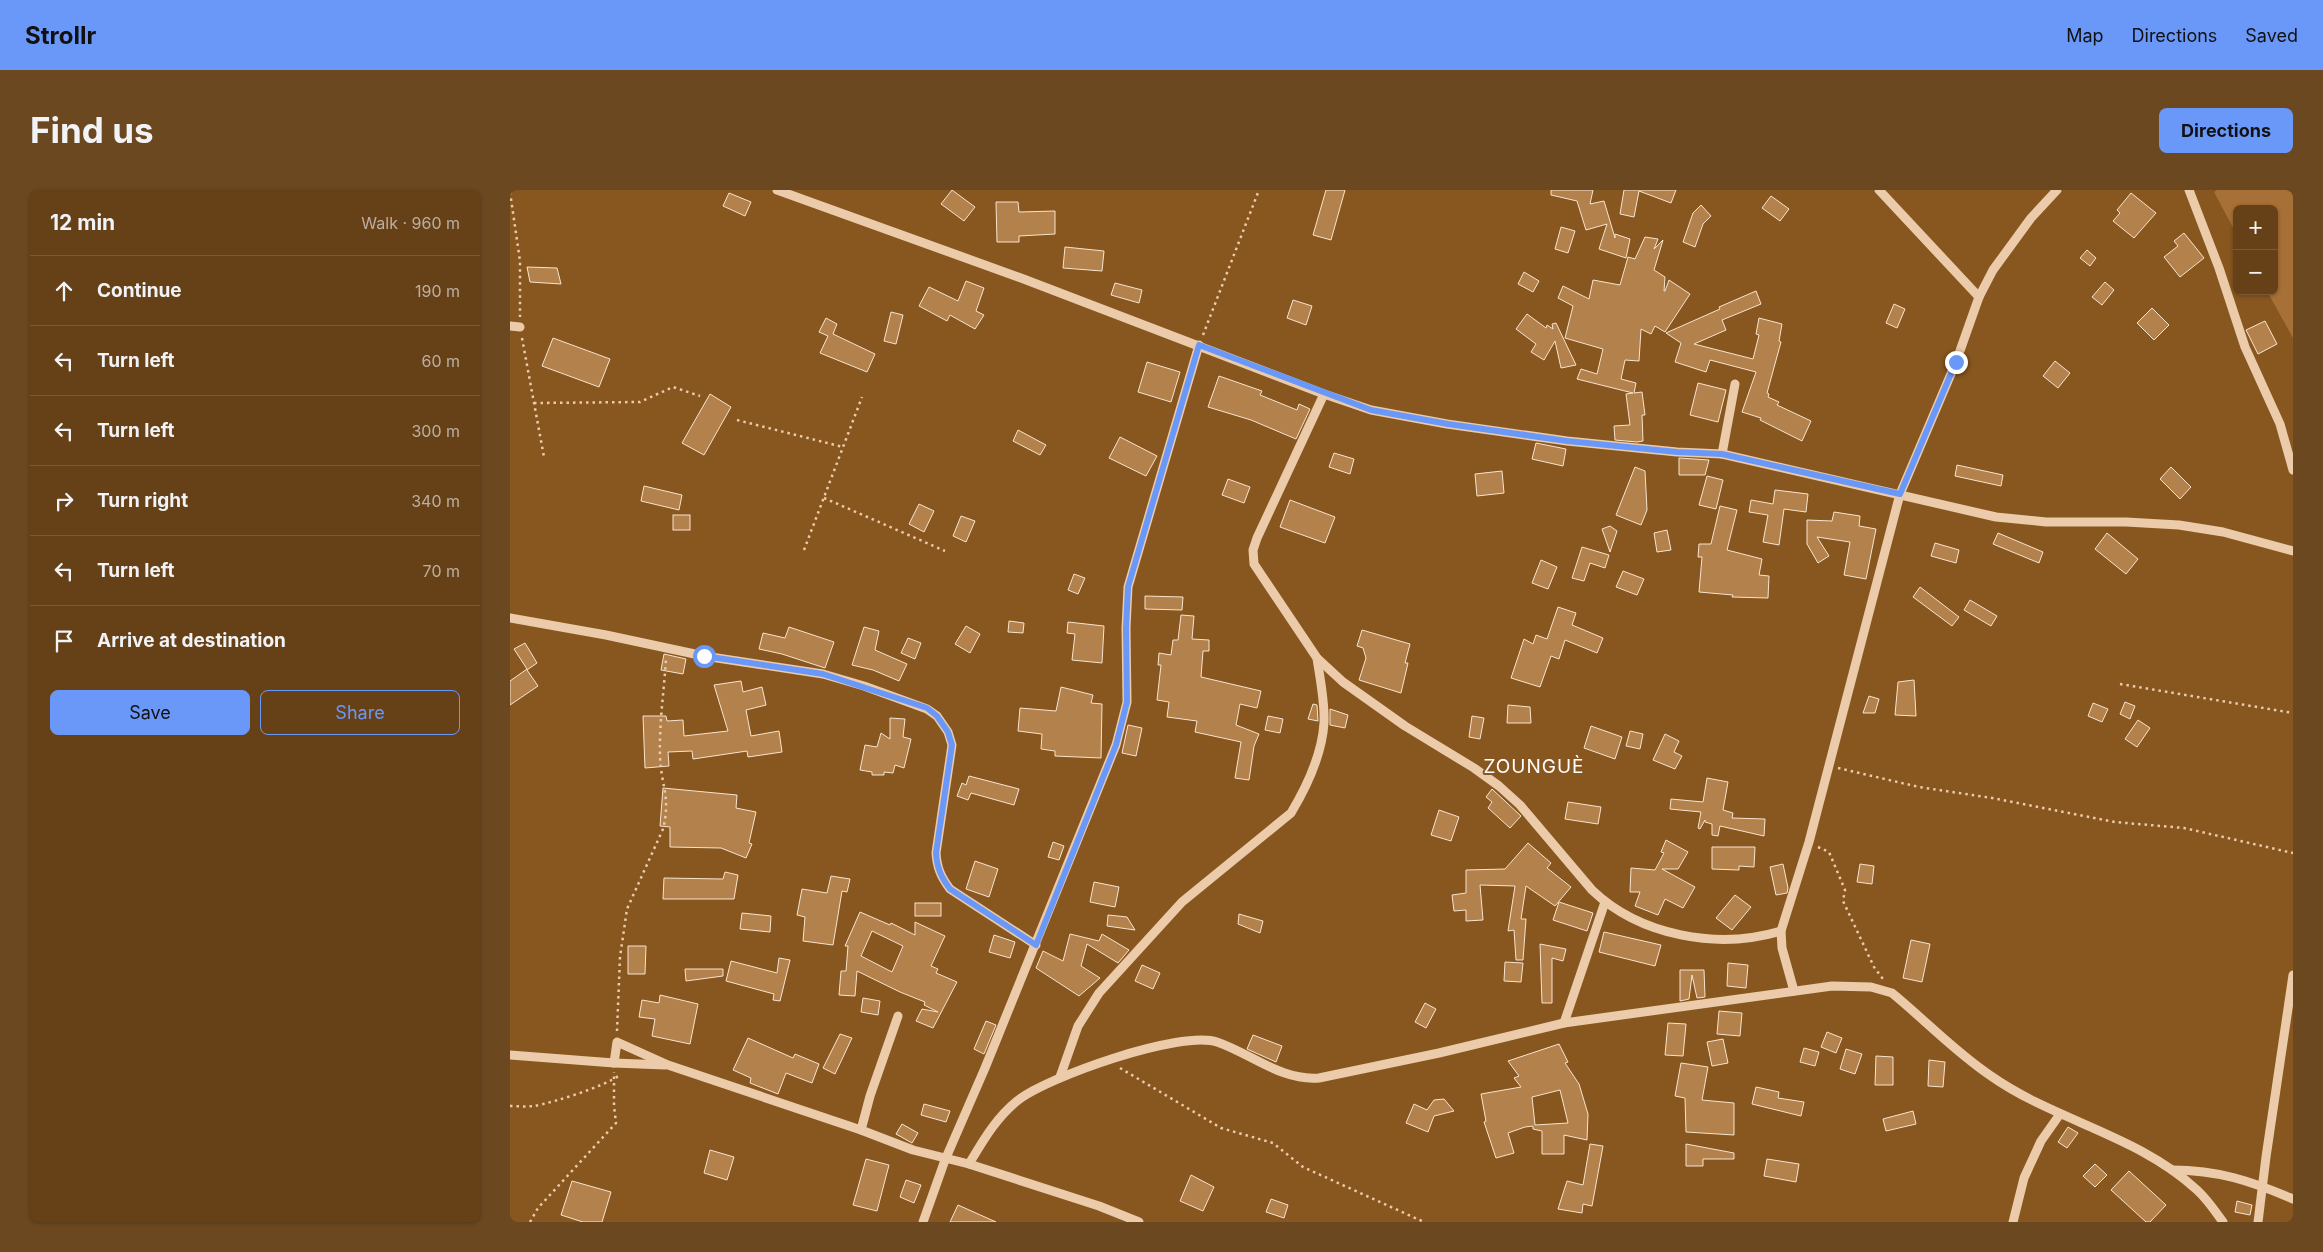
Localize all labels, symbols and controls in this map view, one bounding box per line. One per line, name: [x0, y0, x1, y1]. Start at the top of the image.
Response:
text: Strollr: [25, 21, 96, 50]
text: Map: [2066, 25, 2104, 46]
text: Directions: [2132, 25, 2217, 46]
text: Saved: [2245, 25, 2298, 46]
button: Directions: [2159, 108, 2293, 153]
text: Find us: [30, 109, 154, 151]
map controls: [2233, 205, 2278, 295]
button: +: [2233, 205, 2278, 250]
text: 12 min: [50, 210, 115, 235]
text: Walk · 960 m: [361, 213, 460, 233]
button: −: [2233, 250, 2278, 295]
icon: ahead: [50, 277, 78, 305]
text: Continue: [97, 279, 182, 302]
text: 190 m: [415, 281, 460, 301]
icon: left: [50, 347, 78, 375]
text: Turn left: [97, 349, 175, 372]
text: 60 m: [421, 351, 460, 371]
route end: [1945, 351, 1968, 374]
icon: left: [50, 417, 78, 445]
text: Turn left: [97, 419, 175, 442]
text: 300 m: [411, 421, 460, 441]
icon: right: [50, 487, 78, 515]
text: Turn right: [97, 489, 188, 512]
text: 340 m: [411, 491, 460, 511]
icon: left: [50, 557, 78, 585]
text: Turn left: [97, 559, 175, 582]
text: 70 m: [423, 561, 460, 581]
icon: arrive: [50, 627, 78, 655]
text: Arrive at destination: [97, 629, 286, 652]
route start: [693, 645, 716, 668]
button: Save: [50, 690, 250, 735]
button: Share: [260, 690, 460, 735]
district label: ZOUNGUÈ: [1483, 754, 1585, 778]

